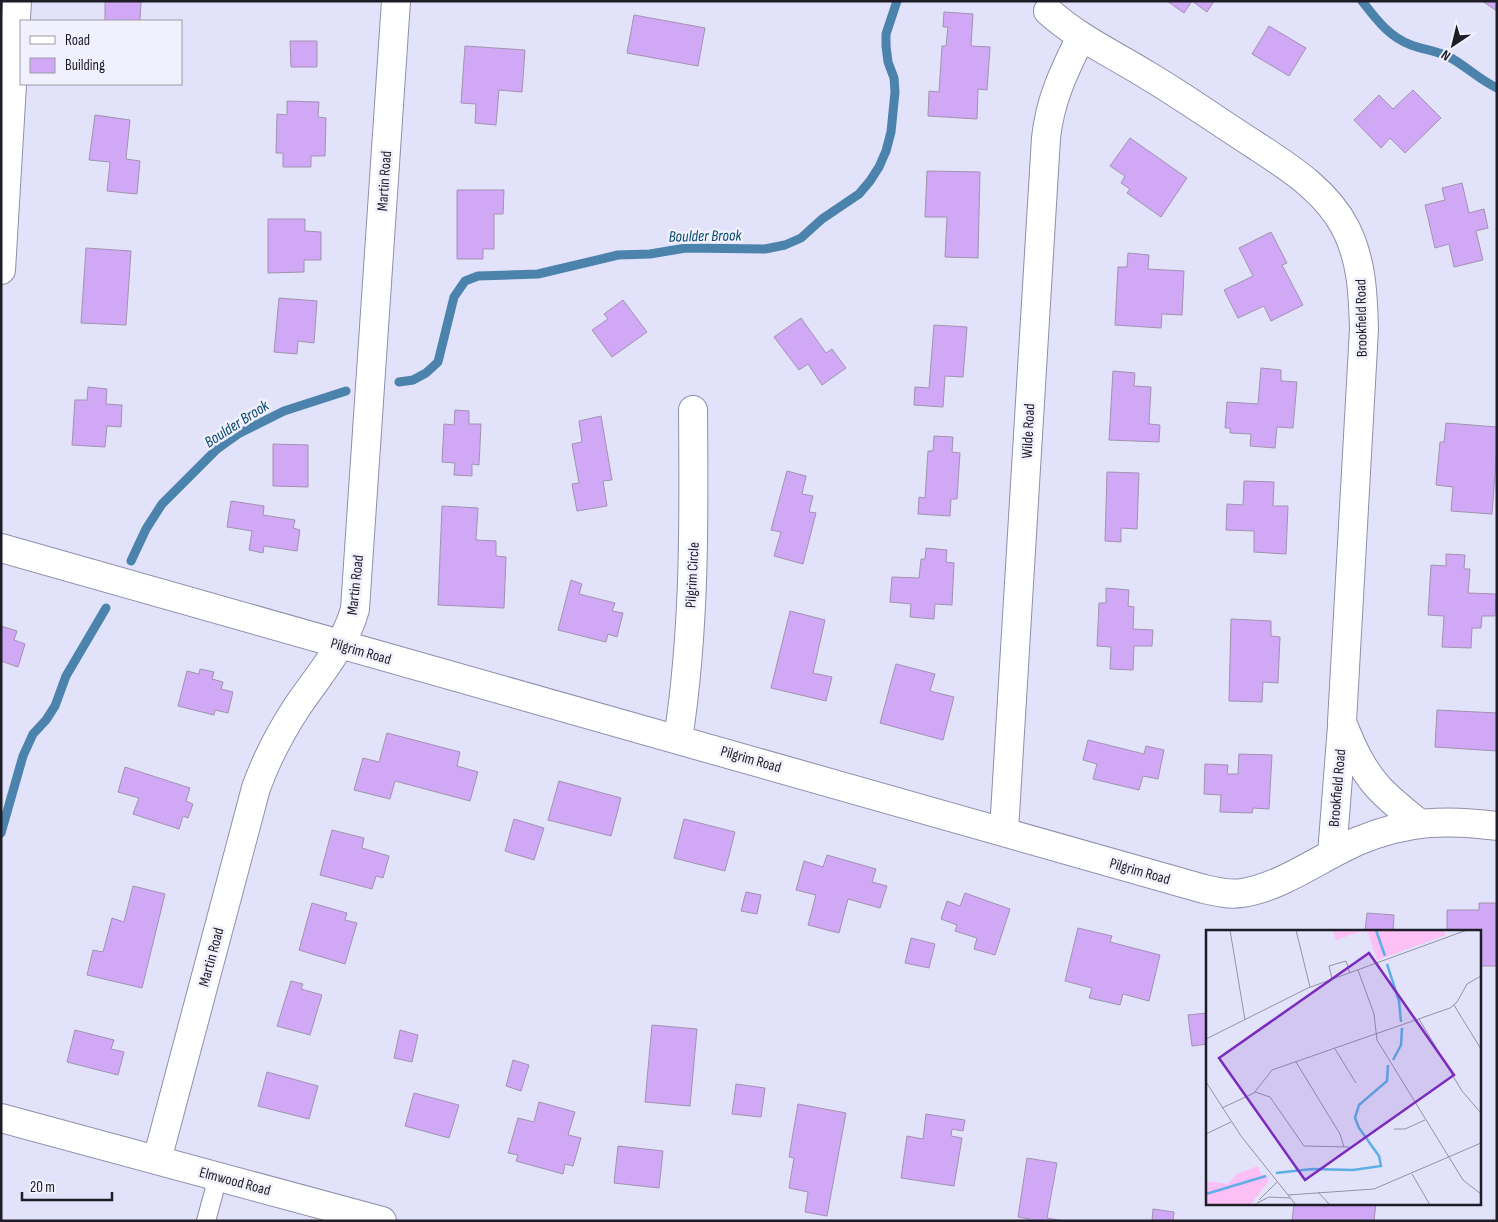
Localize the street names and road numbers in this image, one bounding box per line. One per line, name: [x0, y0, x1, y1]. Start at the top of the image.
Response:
street label: Martin Road: [373, 150, 396, 212]
street label: Brookfield Road: [1351, 279, 1372, 357]
street label: Wilde Road: [1018, 403, 1039, 459]
street label: Pilgrim Circle: [681, 542, 704, 608]
street label: Martin Road: [343, 554, 368, 616]
street label: Pilgrim Road: [328, 634, 393, 669]
street label: Pilgrim Road: [718, 742, 783, 777]
street label: Brookfield Road: [1325, 748, 1350, 828]
street label: Pilgrim Road: [1107, 854, 1172, 889]
street label: Martin Road: [194, 926, 228, 989]
street label: Elmwood Road: [197, 1163, 273, 1200]

